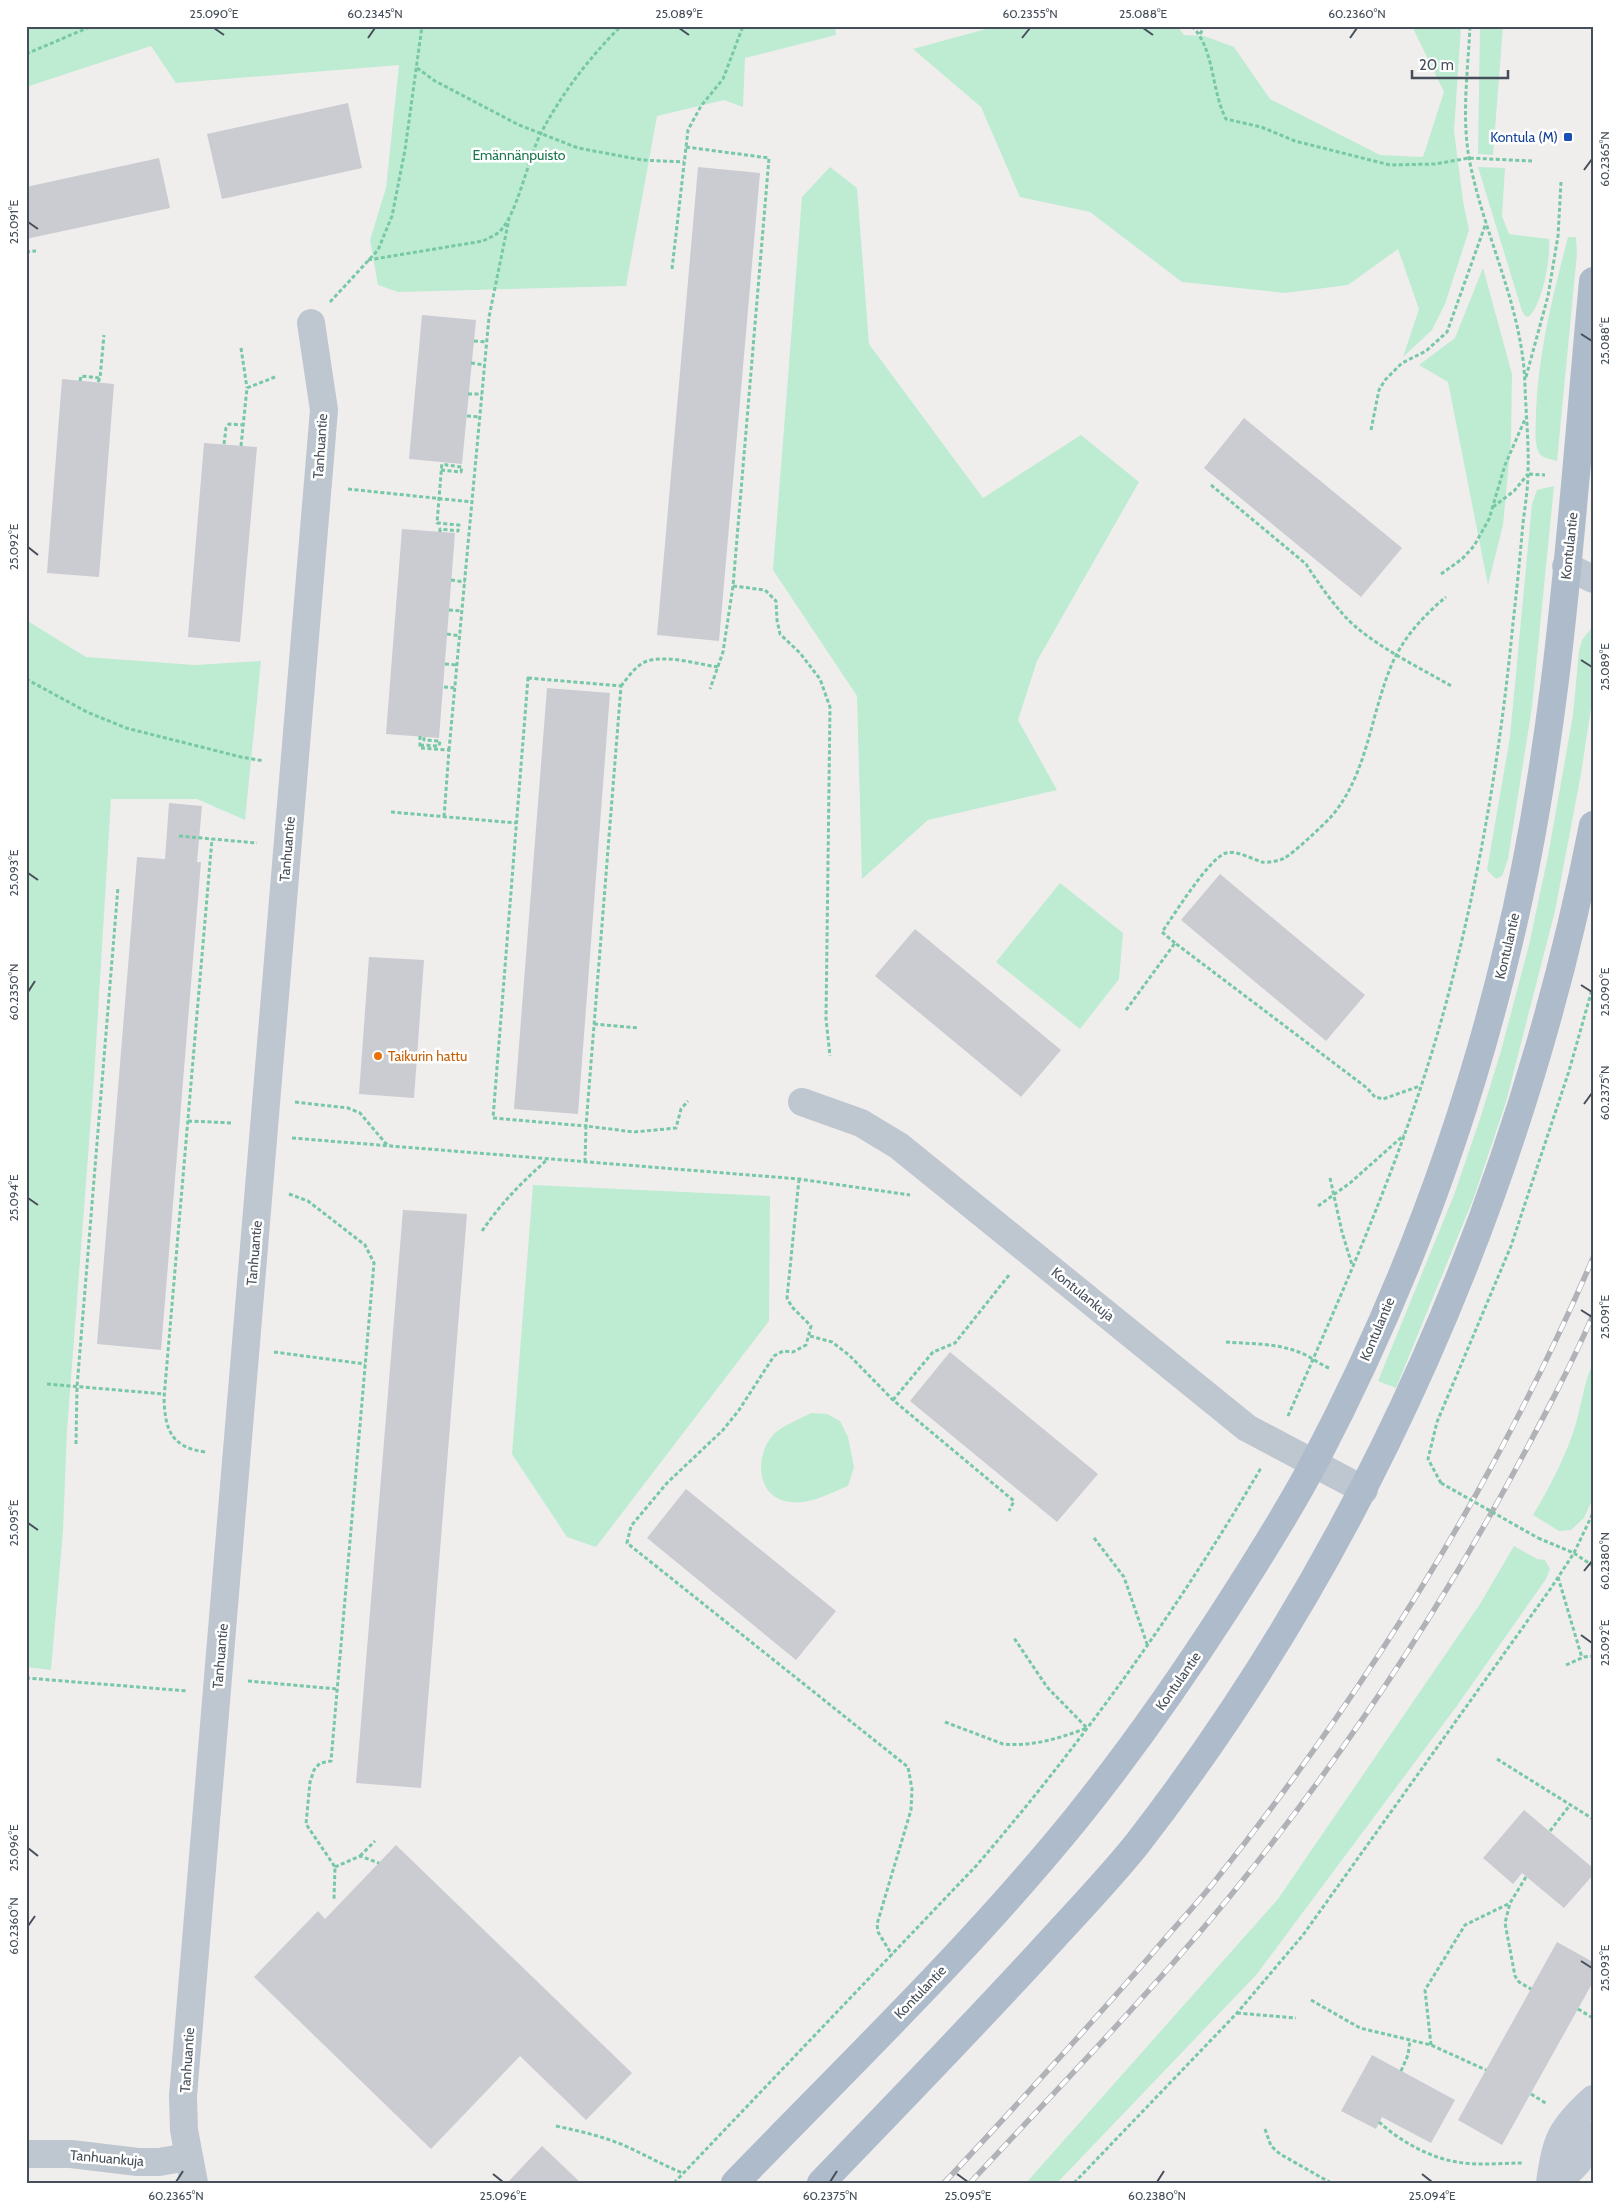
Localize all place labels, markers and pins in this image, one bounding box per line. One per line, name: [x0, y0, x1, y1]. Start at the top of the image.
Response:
place label: Kontula (M): [1490, 128, 1558, 146]
marker: Kontula (M): [1562, 131, 1574, 143]
place label: Taikurin hattu: [388, 1047, 467, 1065]
marker: Taikurin hattu: [372, 1050, 384, 1062]

